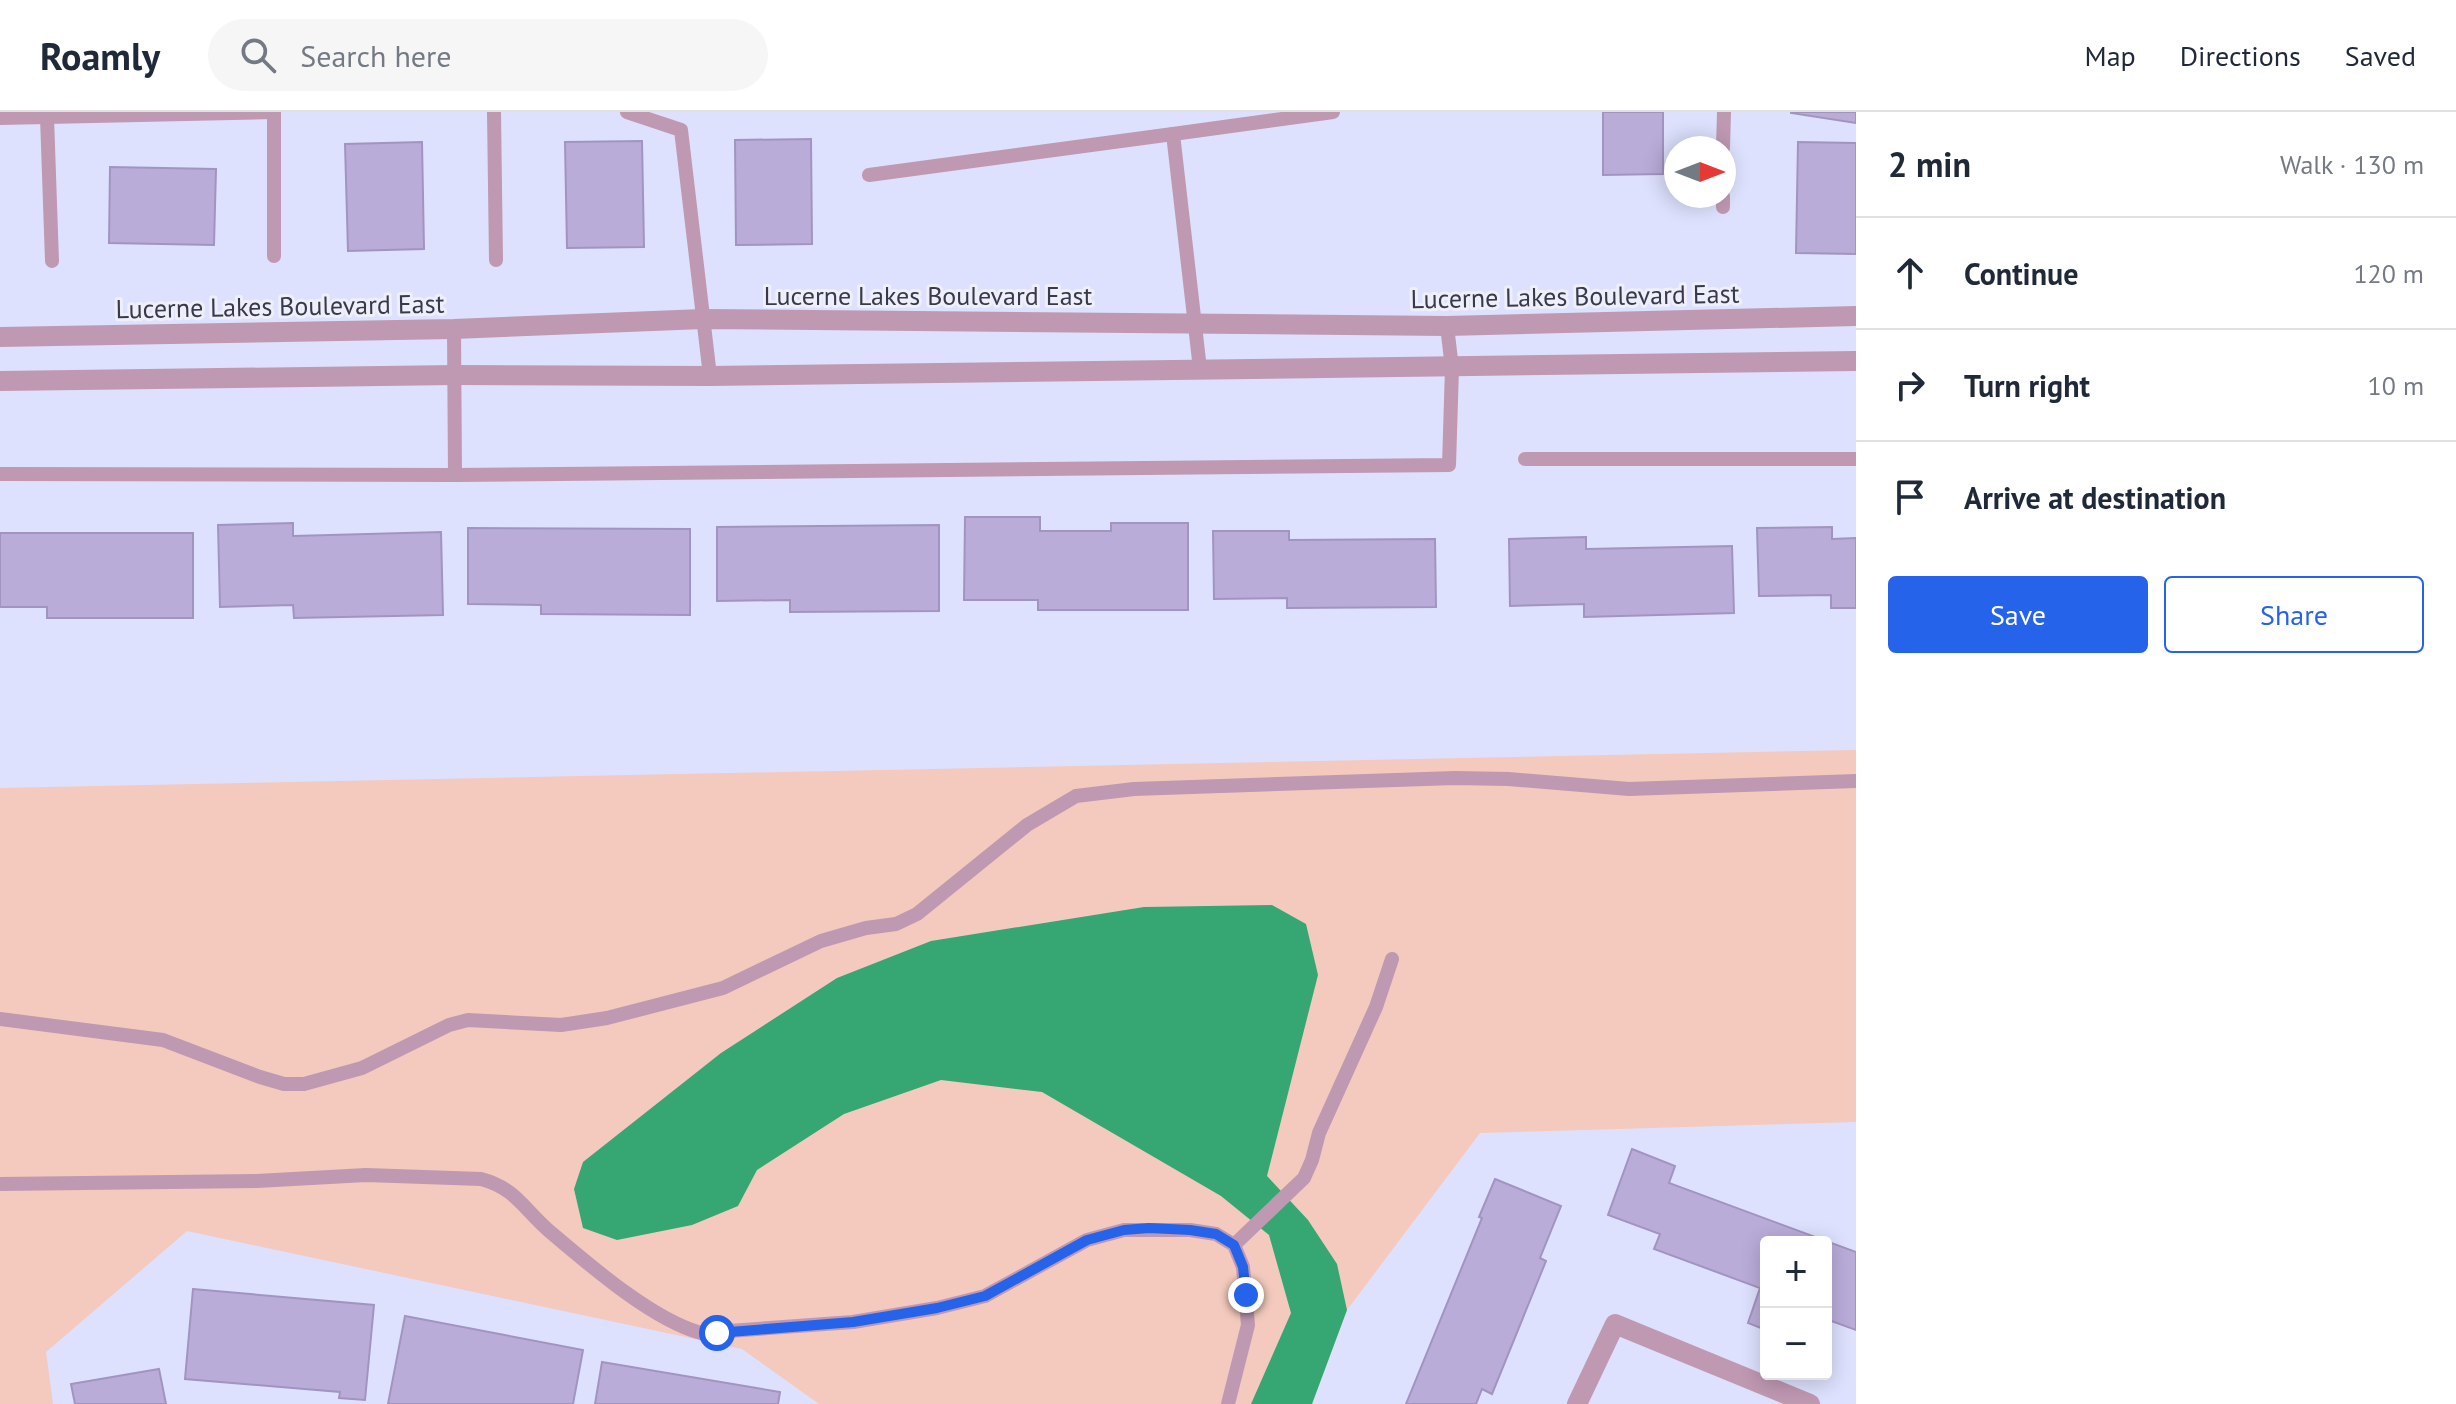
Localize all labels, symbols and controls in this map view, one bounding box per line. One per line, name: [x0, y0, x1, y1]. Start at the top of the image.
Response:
search box: [208, 19, 768, 91]
text: Roamly: [40, 31, 160, 80]
icon: search: [236, 33, 280, 77]
text: Search here: [300, 36, 452, 75]
text: Map: [2085, 37, 2136, 74]
text: Directions: [2180, 37, 2301, 74]
text: Saved: [2345, 37, 2416, 74]
north arrow: [1664, 136, 1736, 208]
text: 2 min: [1888, 142, 1971, 186]
text: Walk · 130 m: [2280, 148, 2424, 181]
icon: ahead: [1888, 251, 1932, 295]
text: Continue: [1964, 254, 2078, 293]
text: 120 m: [2353, 257, 2424, 290]
street label: Lucerne Lakes Boulevard East: [1410, 277, 1740, 315]
street label: Lucerne Lakes Boulevard East: [764, 279, 1093, 312]
street label: Lucerne Lakes Boulevard East: [115, 287, 445, 325]
icon: right: [1888, 363, 1932, 407]
text: Turn right: [1964, 366, 2090, 405]
text: 10 m: [2368, 369, 2424, 402]
icon: arrive: [1888, 475, 1932, 519]
text: Arrive at destination: [1964, 478, 2226, 517]
button: Save: [1888, 576, 2148, 653]
button: Share: [2164, 576, 2424, 653]
map controls: [1760, 1236, 1832, 1380]
button: +: [1760, 1236, 1832, 1308]
route end: [1228, 1277, 1264, 1313]
button: −: [1760, 1308, 1832, 1380]
route start: [699, 1315, 735, 1351]

